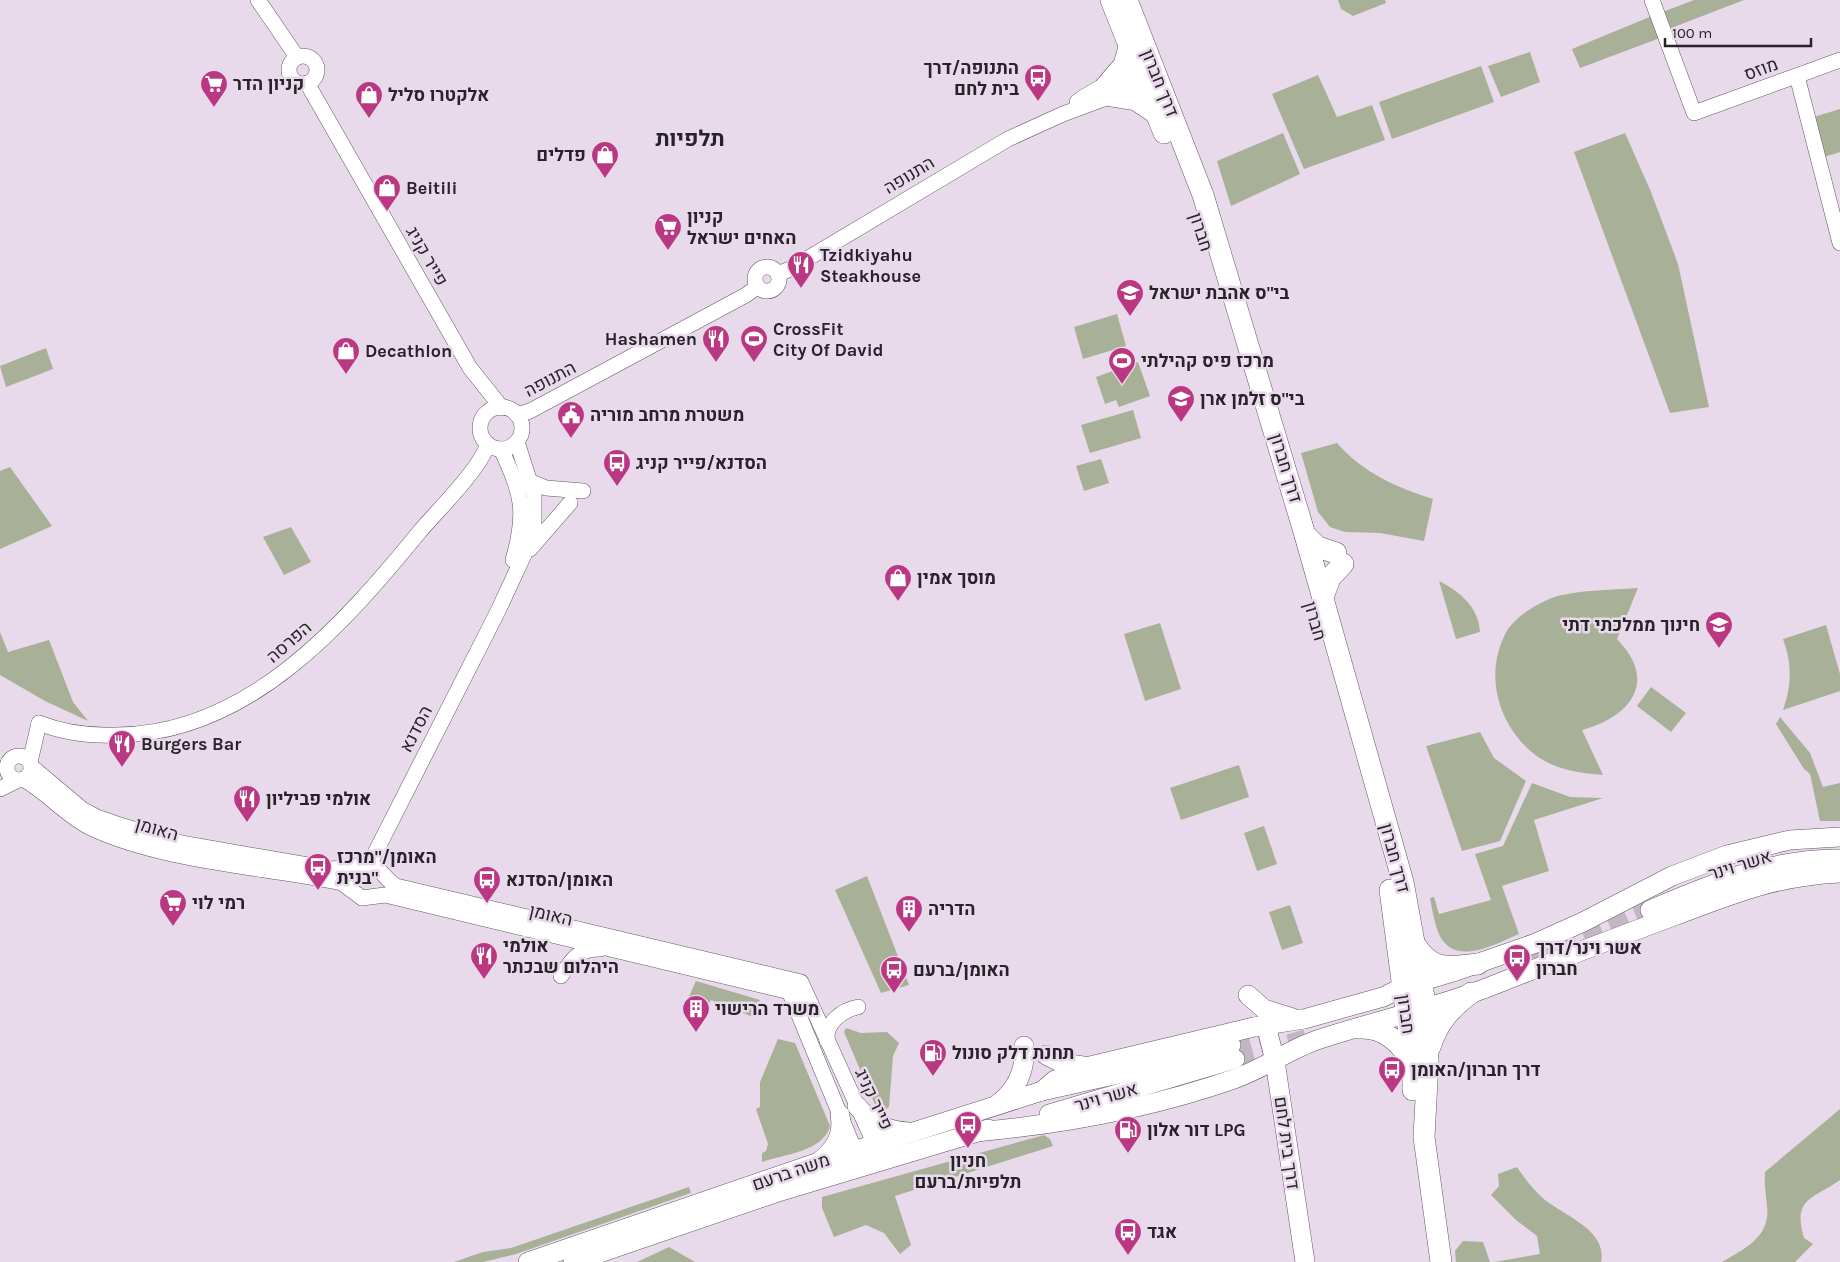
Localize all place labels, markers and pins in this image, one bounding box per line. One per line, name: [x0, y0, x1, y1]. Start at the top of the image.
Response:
place label: התנופה/דרך בית לחם: [923, 57, 1019, 100]
bus stop icon: התנופה/דרך בית לחם: [1023, 63, 1053, 102]
supermarket icon: קניון הדר: [199, 69, 229, 108]
place label: קניון הדר: [233, 73, 304, 95]
shop icon: אלקטרו סליל: [354, 80, 384, 119]
place label: אלקטרו סליל: [388, 84, 489, 106]
shop icon: פדלים: [590, 140, 620, 179]
place label: פדלים: [536, 144, 586, 166]
shop icon: Beitili: [372, 173, 402, 212]
place label: Beitili: [406, 177, 458, 199]
place label: קניון האחים ישראל: [687, 206, 796, 249]
supermarket icon: קניון האחים ישראל: [653, 212, 683, 251]
place label: Tzidkiyahu Steakhouse: [820, 244, 921, 287]
restaurant icon: Tzidkiyahu Steakhouse: [786, 250, 816, 289]
school or university icon: בי"ס אהבת ישראל: [1115, 278, 1145, 317]
place label: בי"ס אהבת ישראל: [1149, 282, 1290, 304]
place label: CrossFit City Of David: [773, 318, 884, 361]
restaurant icon: Hashamen: [701, 324, 731, 363]
sports icon: CrossFit City Of David: [739, 324, 769, 363]
place label: Hashamen: [605, 328, 697, 350]
shop icon: Decathlon: [331, 336, 361, 375]
place label: Decathlon: [365, 340, 452, 362]
sports icon: מרכז פיס קהילתי: [1107, 346, 1137, 385]
place label: מרכז פיס קהילתי: [1141, 350, 1274, 372]
school or university icon: בי"ס זלמן ארן: [1166, 384, 1196, 423]
place label: בי"ס זלמן ארן: [1200, 388, 1305, 410]
public building icon: משטרת מרחב מוריה: [556, 400, 586, 439]
place label: משטרת מרחב מוריה: [590, 404, 744, 426]
bus stop icon: הסדנא/פייר קניג: [602, 448, 632, 487]
place label: הסדנא/פייר קניג: [636, 452, 767, 474]
shop icon: מוסך אמין: [883, 563, 913, 602]
place label: מוסך אמין: [917, 567, 996, 589]
school or university icon: חינוך ממלכתי דתי: [1704, 610, 1734, 649]
place label: חינוך ממלכתי דתי: [1562, 614, 1700, 636]
restaurant icon: Burgers Bar: [107, 729, 137, 768]
place label: Burgers Bar: [141, 733, 241, 755]
restaurant icon: אולמי פביליון: [232, 784, 262, 823]
place label: אולמי פביליון: [266, 788, 371, 810]
place label: האומן/"מרכז בנית": [337, 846, 437, 889]
bus stop icon: האומן/"מרכז בנית": [303, 852, 333, 891]
bus stop icon: האומן/הסדנא: [472, 865, 502, 904]
place label: האומן/הסדנא: [506, 869, 613, 891]
supermarket icon: רמי לוי: [158, 888, 188, 927]
place label: רמי לוי: [192, 892, 245, 914]
building icon: הדריה: [894, 894, 924, 933]
place label: הדריה: [928, 898, 976, 920]
place label: אולמי היהלום שבכתר: [503, 935, 619, 978]
place label: אשר וינר/דרך חברון: [1536, 937, 1642, 980]
restaurant icon: אולמי היהלום שבכתר: [469, 941, 499, 980]
bus stop icon: אשר וינר/דרך חברון: [1502, 943, 1532, 982]
bus stop icon: האומן/ברעם: [879, 955, 909, 994]
place label: האומן/ברעם: [913, 959, 1010, 981]
building icon: משרד הרישוי: [681, 994, 711, 1033]
place label: משרד הרישוי: [715, 998, 820, 1020]
fuel station icon: תחנת דלק סונול: [918, 1038, 948, 1077]
place label: תחנת דלק סונול: [952, 1042, 1074, 1064]
bus stop icon: דרך חברון/האומן: [1377, 1055, 1407, 1094]
place label: דרך חברון/האומן: [1411, 1059, 1541, 1081]
bus stop icon: חניון תלפיות/ברעם: [953, 1110, 983, 1149]
fuel station icon: דור אלון LPG: [1113, 1115, 1143, 1154]
place label: דור אלון LPG: [1147, 1119, 1246, 1141]
place label: חניון תלפיות/ברעם: [915, 1150, 1021, 1193]
bus stop icon: אגד: [1113, 1217, 1143, 1256]
place label: אגד: [1147, 1221, 1177, 1243]

